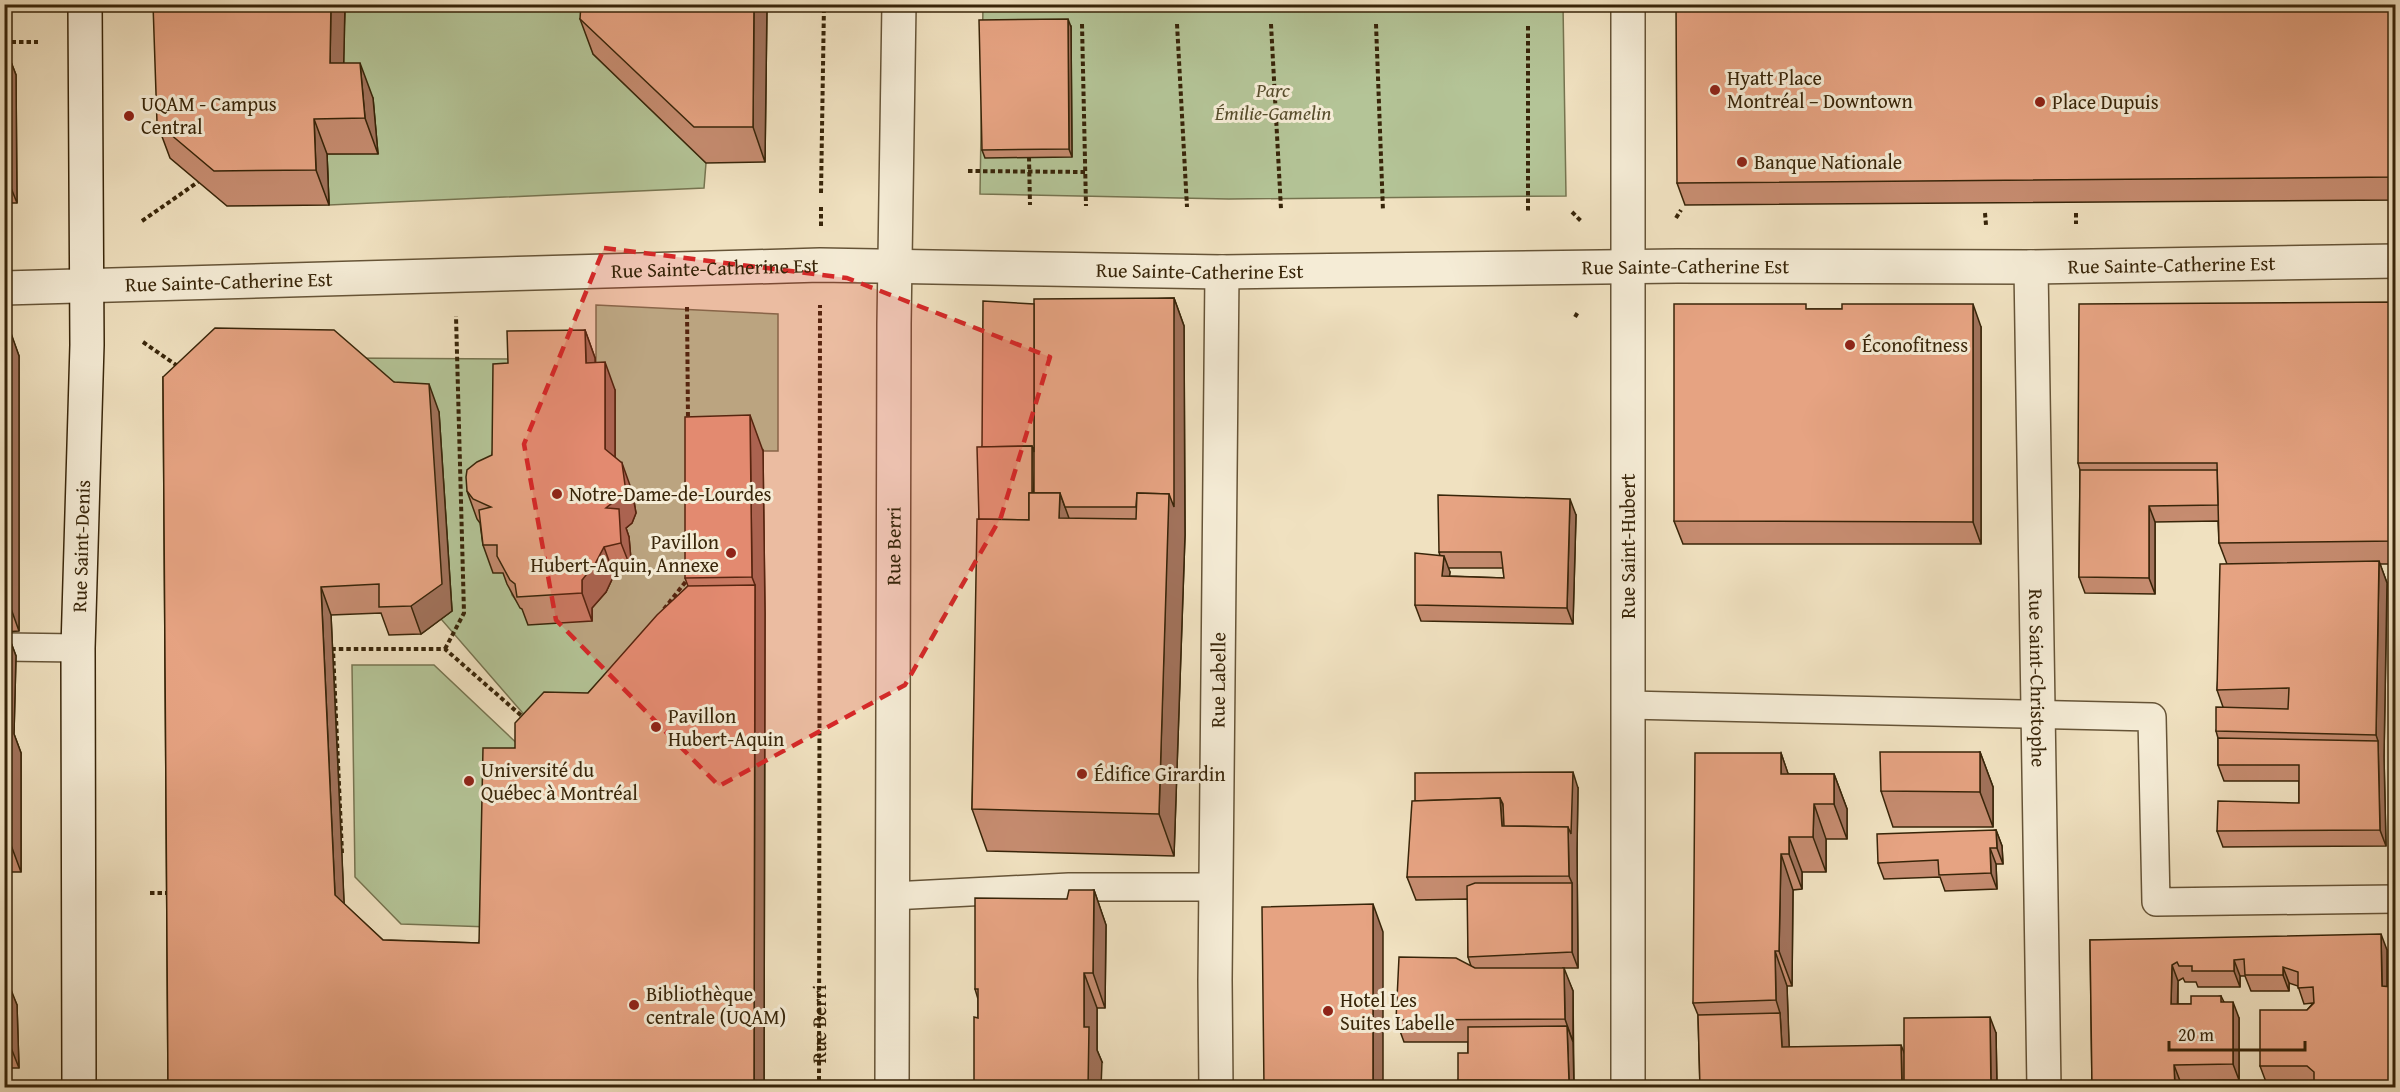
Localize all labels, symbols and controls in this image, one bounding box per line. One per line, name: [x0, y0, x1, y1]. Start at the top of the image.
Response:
place label: Hyatt Place Montréal – Downtown: [1727, 63, 1913, 115]
park label: Parc Émilie-Gamelin: [1214, 75, 1331, 127]
marker: Hyatt Place Montréal – Downtown: [1708, 83, 1722, 97]
place label: Place Dupuis: [2052, 87, 2159, 116]
place label: UQAM - Campus Central: [141, 89, 277, 141]
marker: Place Dupuis: [2033, 95, 2047, 109]
marker: UQAM - Campus Central: [122, 109, 136, 123]
place label: Banque Nationale: [1754, 147, 1902, 176]
marker: Banque Nationale: [1735, 155, 1749, 169]
street label: Rue Sainte-Catherine Est: [2068, 248, 2276, 280]
street label: Rue Sainte-Catherine Est: [611, 250, 819, 285]
street label: Rue Sainte-Catherine Est: [1582, 251, 1789, 281]
street label: Rue Sainte-Catherine Est: [1096, 255, 1304, 286]
street label: Rue Sainte-Catherine Est: [125, 264, 333, 299]
place label: Éconofitness: [1862, 330, 1968, 359]
marker: Éconofitness: [1843, 338, 1857, 352]
street label: Rue Saint-Hubert: [1613, 473, 1642, 619]
street label: Rue Saint-Denis: [64, 479, 97, 613]
place label: Notre-Dame-de-Lourdes: [569, 479, 772, 508]
marker: Notre-Dame-de-Lourdes: [550, 487, 564, 501]
street label: Rue Berri: [878, 506, 908, 586]
place label: Pavillon Hubert-Aquin, Annexe: [530, 527, 719, 579]
marker: Pavillon Hubert-Aquin, Annexe: [724, 546, 738, 560]
street label: Rue Saint-Christophe: [2022, 588, 2054, 768]
street label: Rue Labelle: [1202, 632, 1232, 728]
place label: Pavillon Hubert-Aquin: [668, 701, 784, 753]
marker: Pavillon Hubert-Aquin: [649, 720, 663, 734]
place label: Université du Québec à Montréal: [481, 755, 638, 807]
place label: Édifice Girardin: [1094, 759, 1226, 788]
marker: Édifice Girardin: [1075, 767, 1089, 781]
marker: Université du Québec à Montréal: [462, 774, 476, 788]
place label: Bibliothèque centrale (UQAM): [646, 979, 786, 1031]
street label: Rue Berri: [804, 984, 833, 1064]
place label: Hotel Les Suites Labelle: [1340, 985, 1455, 1037]
marker: Bibliothèque centrale (UQAM): [627, 998, 641, 1012]
marker: Hotel Les Suites Labelle: [1321, 1004, 1335, 1018]
scale bar: [2169, 1014, 2306, 1052]
text: 20 m: [2178, 1021, 2214, 1048]

